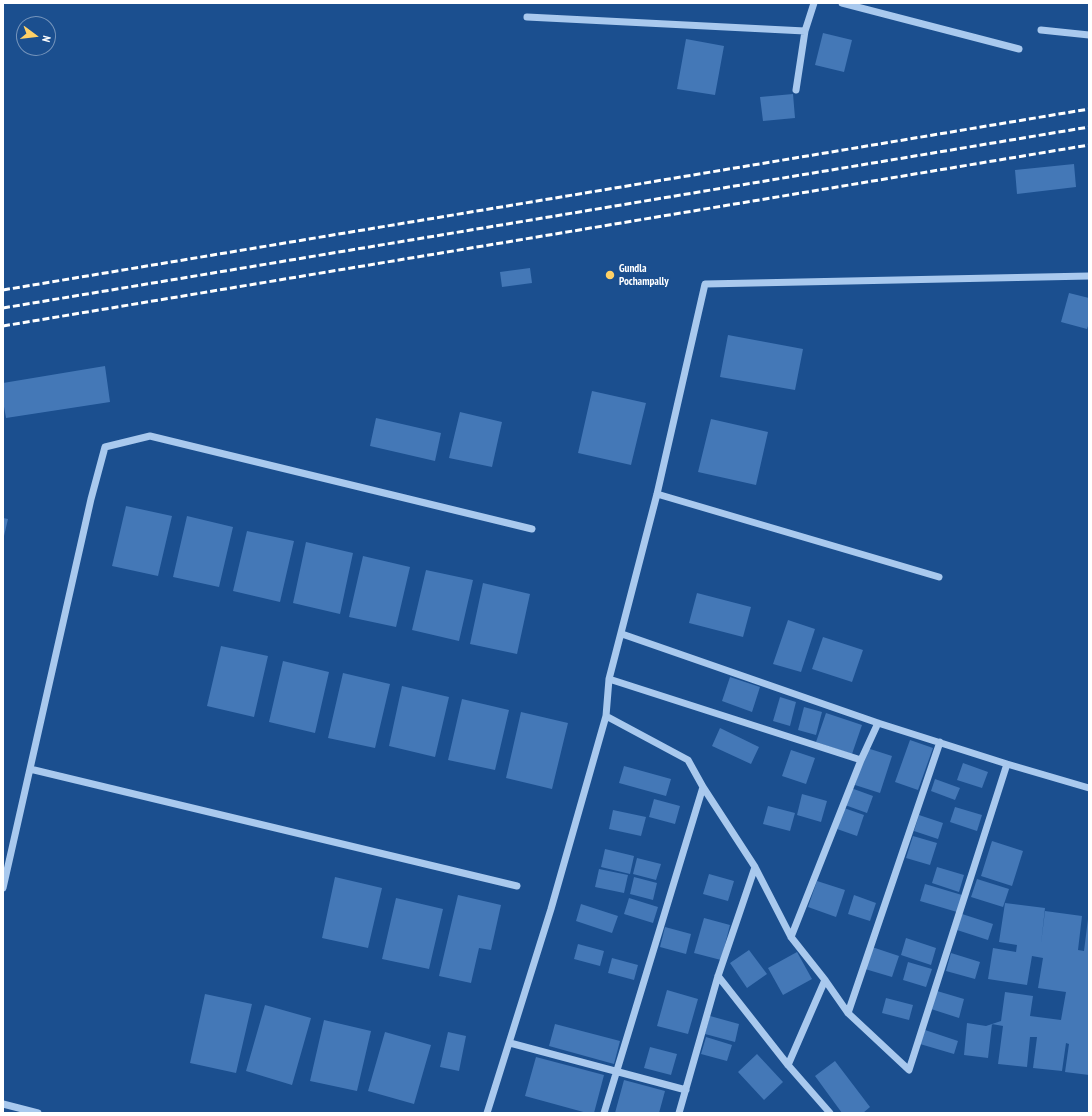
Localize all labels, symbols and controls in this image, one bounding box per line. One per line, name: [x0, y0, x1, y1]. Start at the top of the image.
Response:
north arrow: [16, 16, 56, 56]
text: N: [39, 34, 54, 44]
place label: Gundla Pochampally: [619, 262, 669, 288]
marker: Gundla Pochampally: [604, 269, 616, 281]

